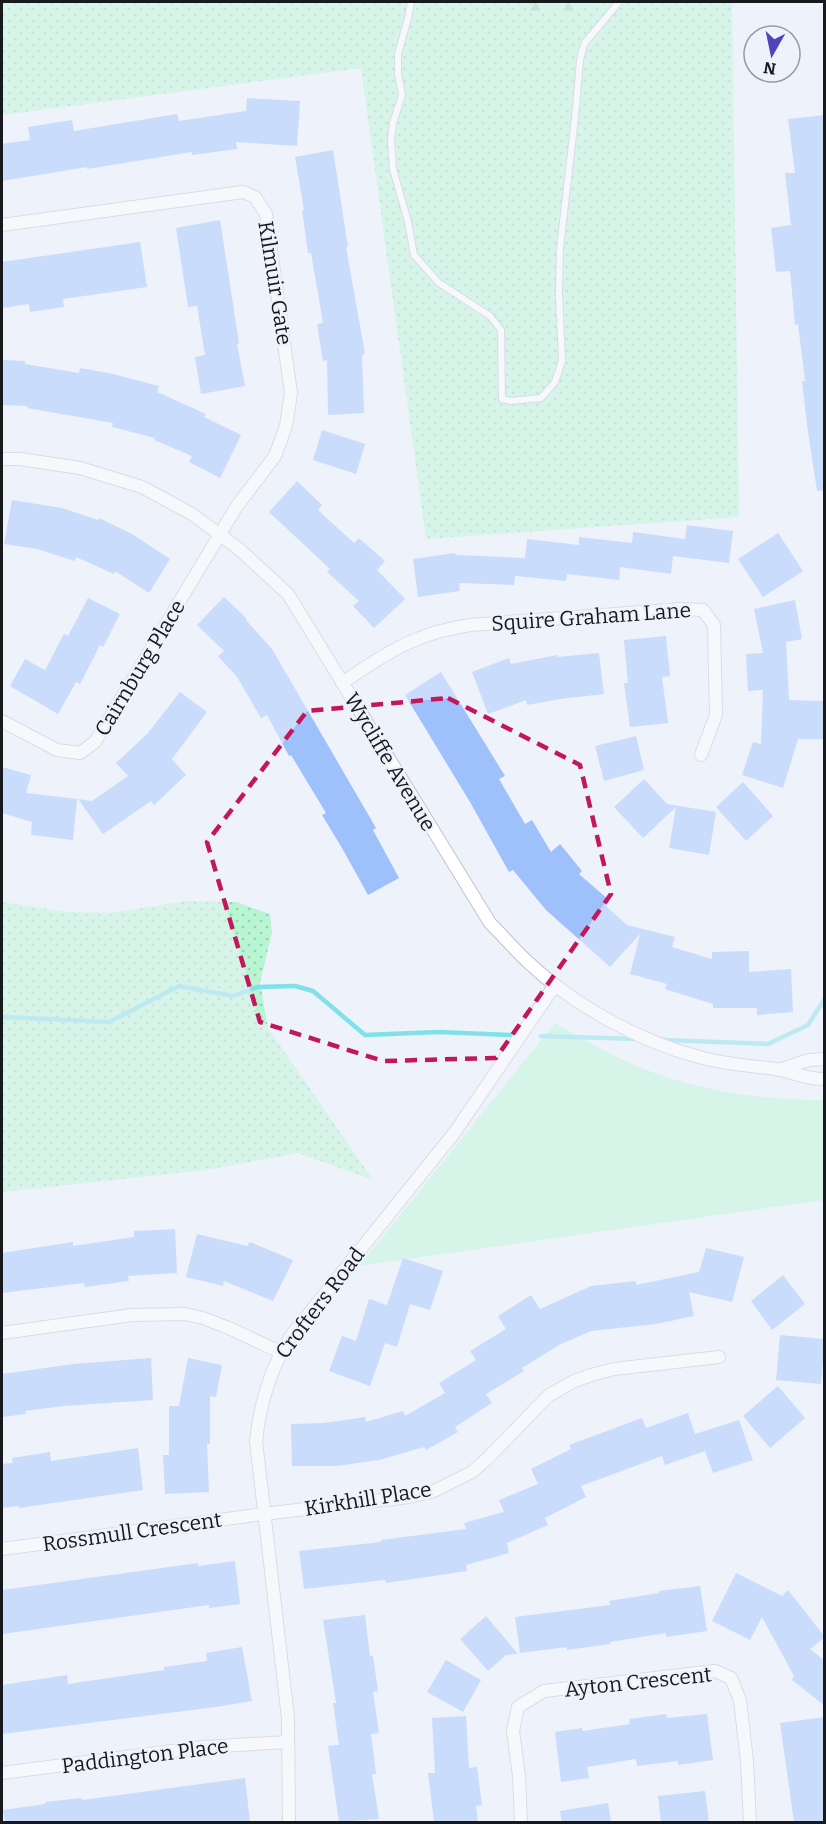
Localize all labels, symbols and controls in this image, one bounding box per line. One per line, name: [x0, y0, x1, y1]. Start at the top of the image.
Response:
north arrow: [742, 24, 802, 84]
text: N: [762, 58, 777, 79]
street label: Kilmuir Gate: [252, 219, 298, 347]
street label: Cairnburg Place: [89, 595, 191, 741]
street label: Squire Graham Lane: [490, 597, 692, 637]
street label: Wycliffe Avenue: [338, 688, 442, 836]
street label: Crofters Road: [270, 1242, 370, 1364]
street label: Kirkhill Place: [303, 1476, 433, 1522]
street label: Rossmull Crescent: [41, 1506, 224, 1557]
street label: Ayton Crescent: [563, 1661, 713, 1703]
street label: Paddington Place: [60, 1733, 230, 1779]

